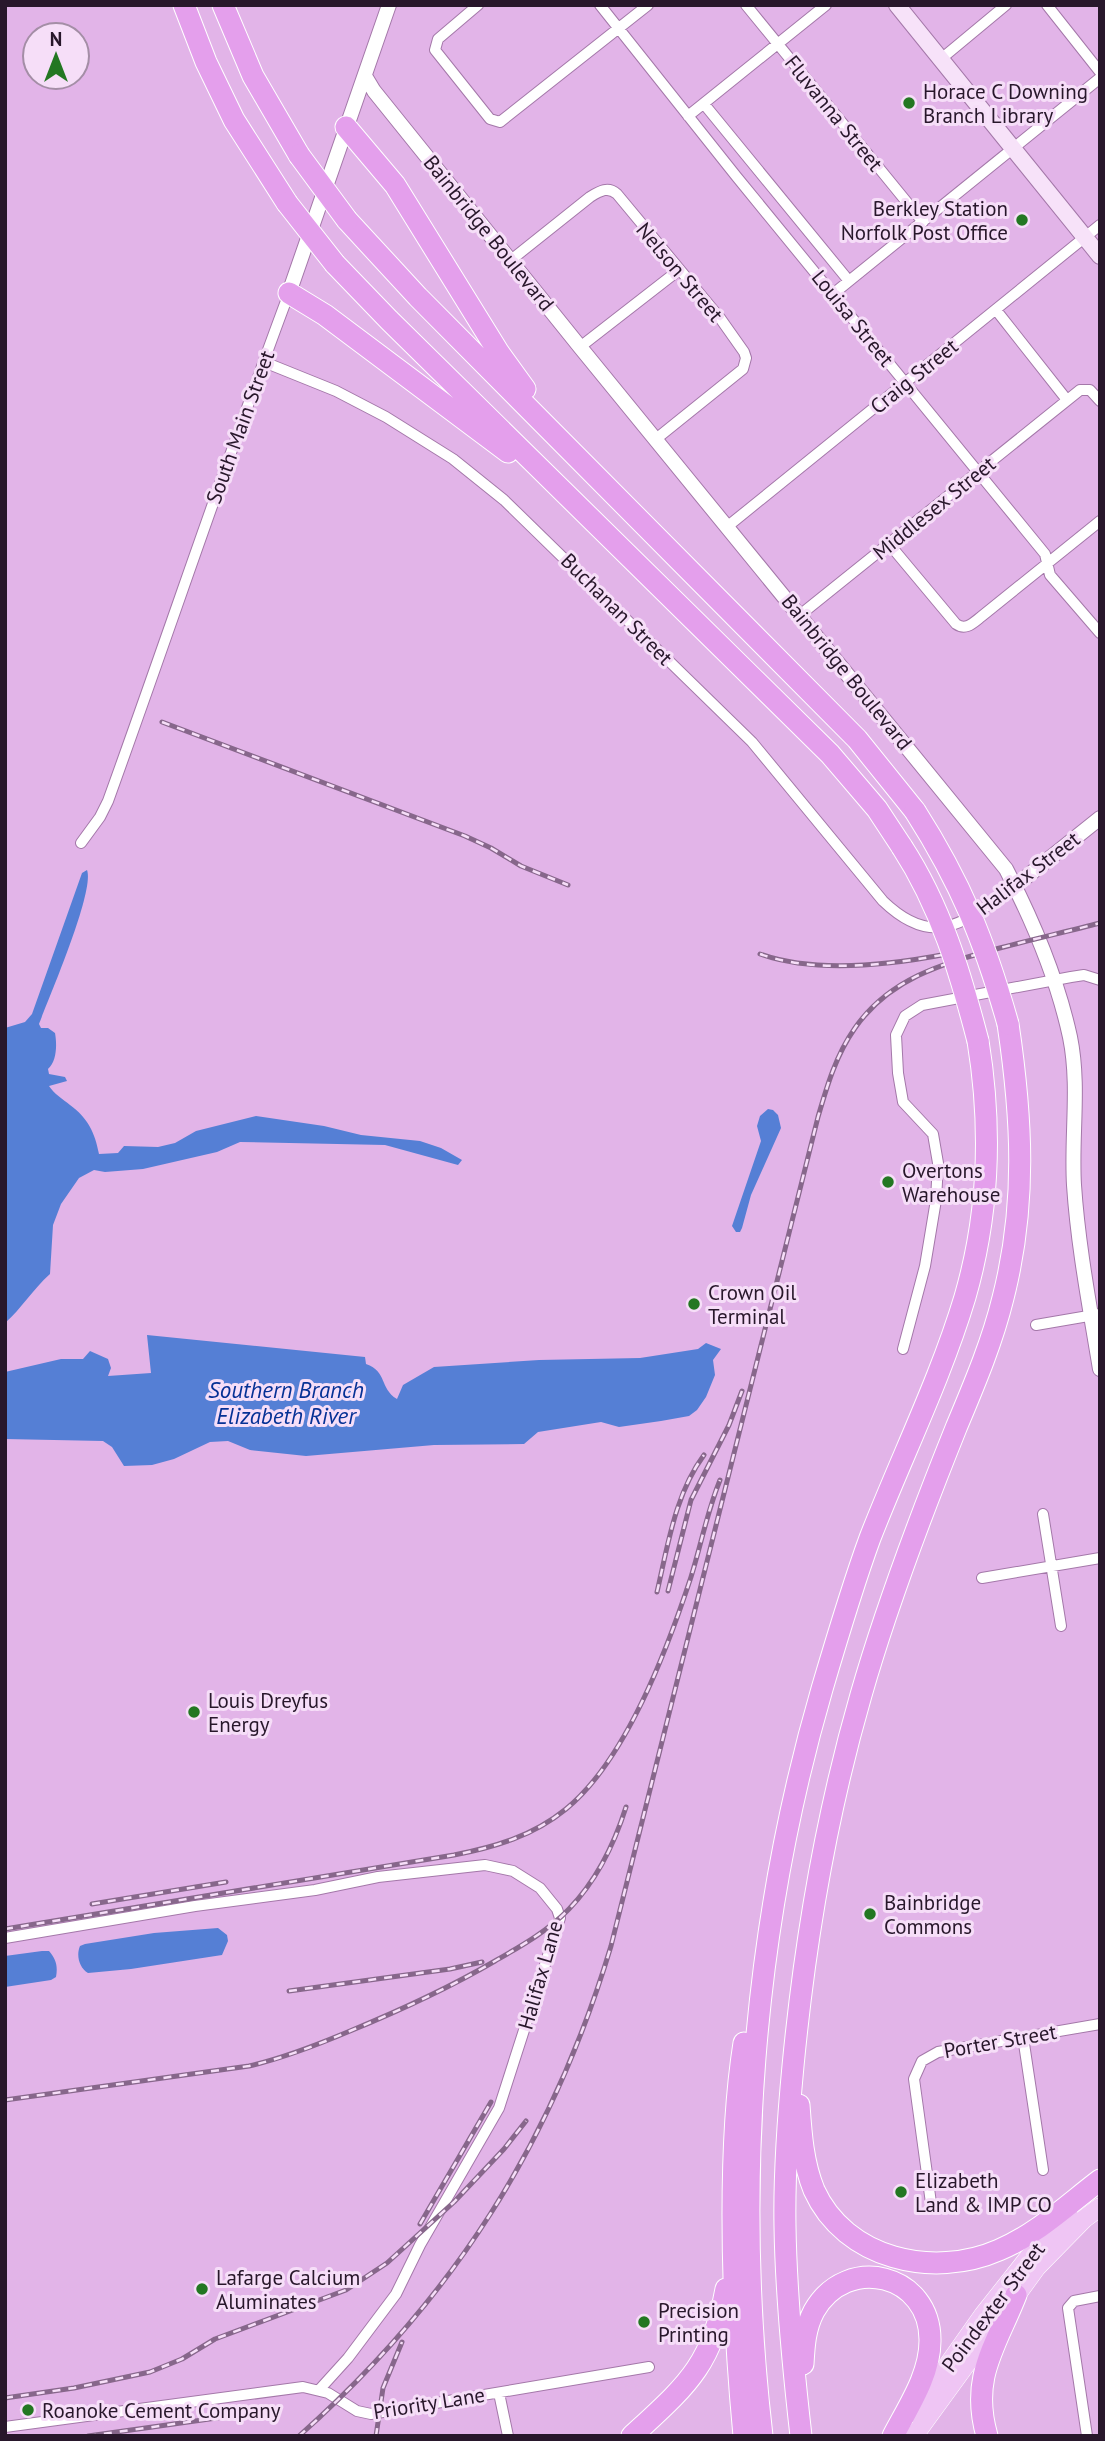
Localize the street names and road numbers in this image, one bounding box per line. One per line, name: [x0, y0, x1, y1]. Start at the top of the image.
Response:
street label: Fluvanna Street: [779, 50, 889, 176]
street label: Bainbridge Boulevard: [418, 150, 560, 316]
street label: Nelson Street: [631, 217, 729, 327]
street label: Louisa Street: [806, 264, 900, 372]
street label: Craig Street: [865, 332, 963, 420]
street label: South Main Street: [200, 347, 280, 507]
street label: Middlesex Street: [867, 450, 1001, 566]
street label: Buchanan Street: [555, 547, 679, 671]
street label: Bainbridge Boulevard: [776, 589, 918, 755]
street label: Halifax Street: [971, 825, 1085, 921]
street label: Halifax Lane: [512, 1917, 568, 2033]
street label: Porter Street: [942, 2018, 1058, 2064]
street label: Poindexter Street: [935, 2237, 1051, 2377]
street label: Priority Lane: [371, 2381, 487, 2425]

